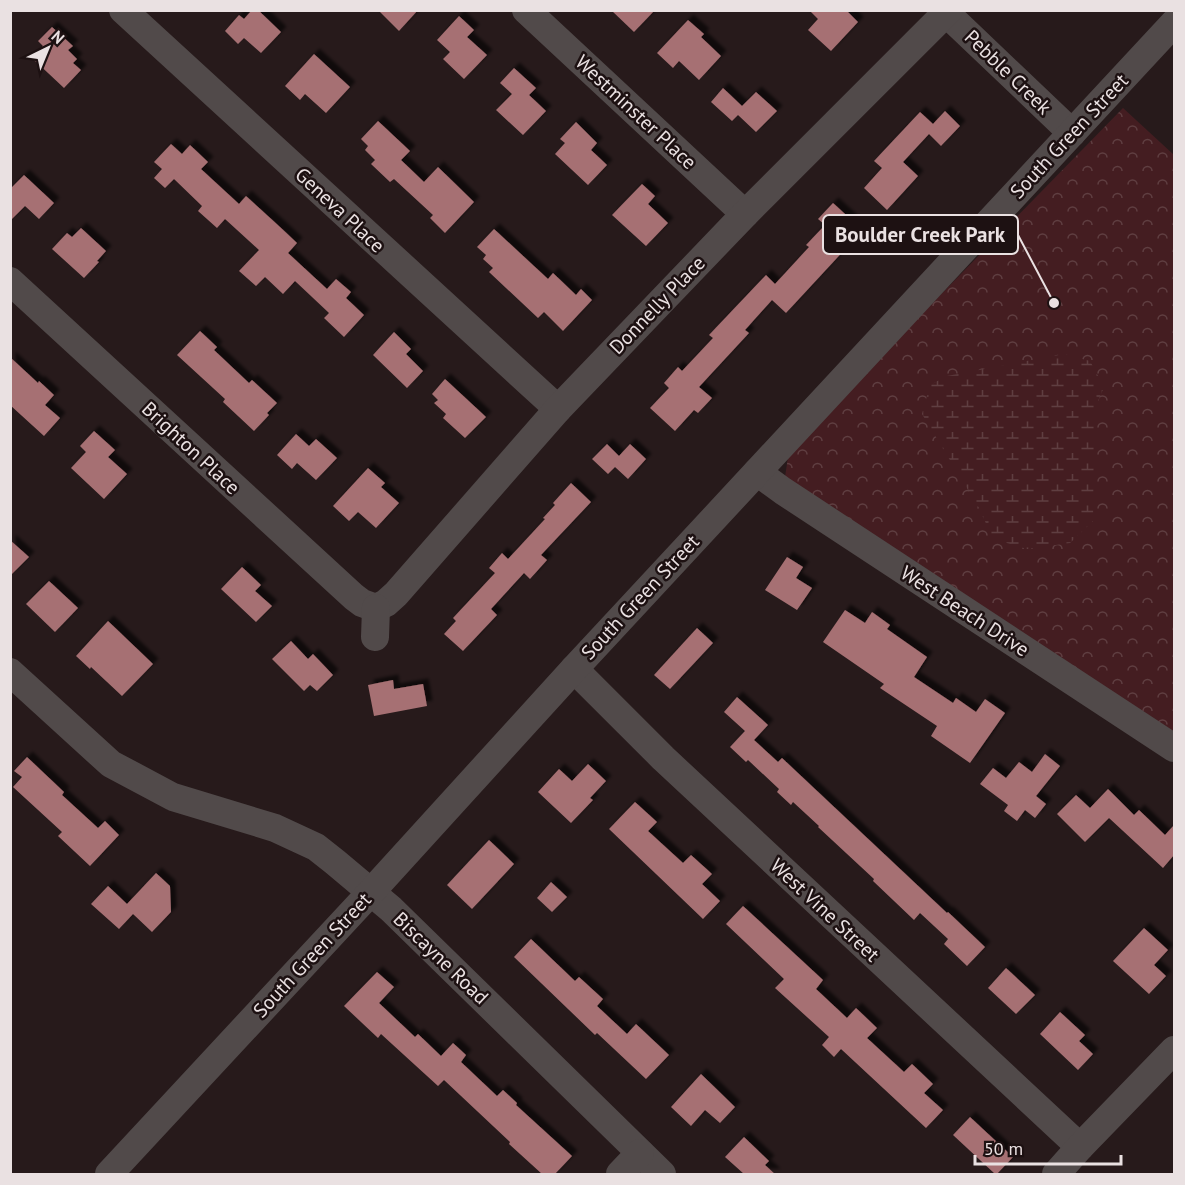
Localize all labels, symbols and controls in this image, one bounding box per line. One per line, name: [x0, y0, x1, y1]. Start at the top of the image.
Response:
north arrow: [18, 18, 78, 78]
street label: Pebble Creek: [959, 24, 1057, 120]
text: N: [48, 26, 69, 48]
street label: Westminster Place: [570, 49, 702, 175]
street label: South Green Street: [1004, 68, 1134, 204]
street label: Geneva Place: [290, 162, 390, 258]
callout: Boulder Creek Park: [823, 215, 1018, 254]
text: Boulder Creek Park: [835, 221, 1006, 248]
street label: Donnelly Place: [603, 250, 711, 360]
street label: Brighton Place: [137, 396, 245, 500]
street label: South Green Street: [575, 529, 705, 665]
street label: West Beach Drive: [896, 560, 1034, 662]
street label: West Vine Street: [765, 853, 885, 967]
street label: South Green Street: [247, 887, 377, 1023]
street label: Biscayne Road: [388, 906, 494, 1010]
scale bar: [975, 1128, 1120, 1166]
text: 50 m: [984, 1137, 1023, 1160]

